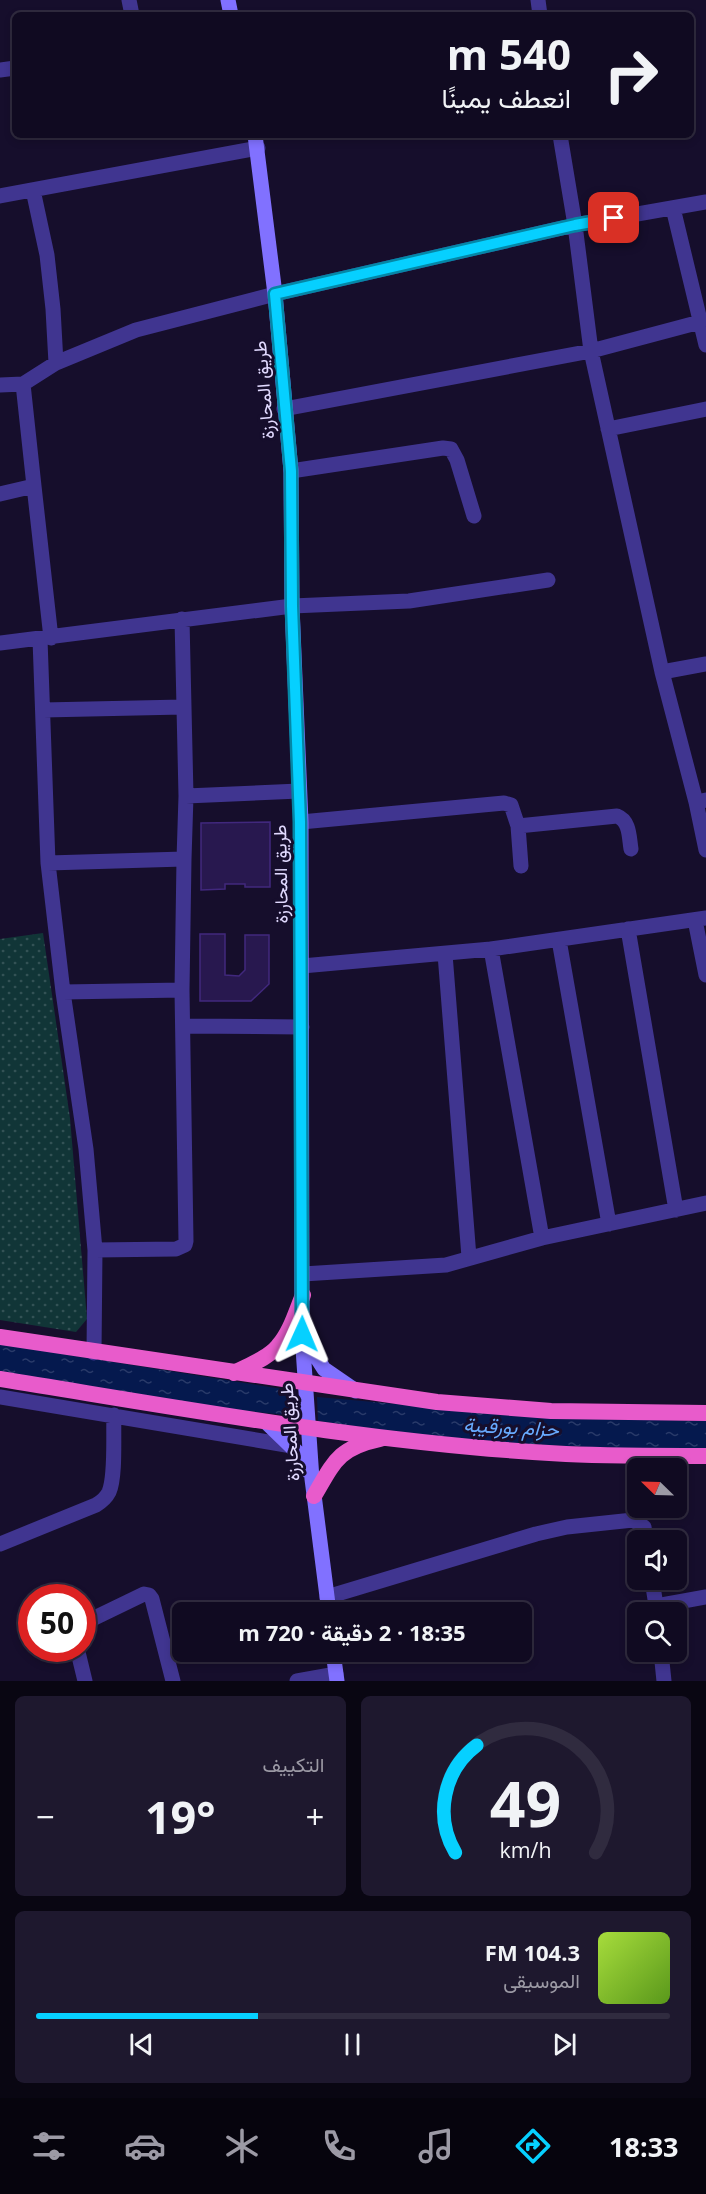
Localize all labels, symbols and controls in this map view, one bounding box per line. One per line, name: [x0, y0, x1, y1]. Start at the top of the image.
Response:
text: 540 m: [447, 25, 571, 82]
icon: right: [592, 36, 670, 114]
text: انعطف يمينًا: [441, 79, 571, 116]
pin: [588, 192, 639, 243]
icon: arrive: [597, 201, 630, 234]
street label: طريق المحارزة: [247, 340, 279, 440]
street label: طريق المحارزة: [267, 825, 293, 923]
position arrow: [270, 1302, 334, 1366]
street label: طريق المحارزة: [274, 1382, 304, 1482]
water label: حزام بورقيبة: [463, 1411, 560, 1444]
north arrow: [627, 1458, 687, 1518]
map controls: [627, 1458, 687, 1662]
button: sound: [627, 1530, 687, 1590]
speed limit sign: 50: [18, 1584, 96, 1662]
button: search: [627, 1602, 687, 1662]
text: 18:35 · 2 دقيقة · 720 m: [238, 1617, 466, 1647]
text: التكييف: [262, 1751, 325, 1778]
text: 49: [490, 1760, 561, 1845]
text: 19°: [145, 1786, 216, 1847]
text: −: [36, 1794, 55, 1839]
text: +: [306, 1794, 324, 1839]
text: km/h: [500, 1835, 552, 1864]
text: 104.3 FM: [485, 1937, 580, 1967]
text: الموسيقى: [503, 1967, 580, 1994]
icon: previous: [125, 2028, 158, 2061]
icon: pause: [336, 2028, 369, 2061]
icon: next: [548, 2028, 581, 2061]
icon: filters: [28, 2125, 70, 2167]
icon: car: [124, 2125, 166, 2167]
icon: climate: [221, 2125, 263, 2167]
icon: phone: [318, 2125, 360, 2167]
icon: music: [415, 2125, 457, 2167]
icon: directions: [512, 2125, 554, 2167]
text: 18:33: [609, 2128, 679, 2165]

